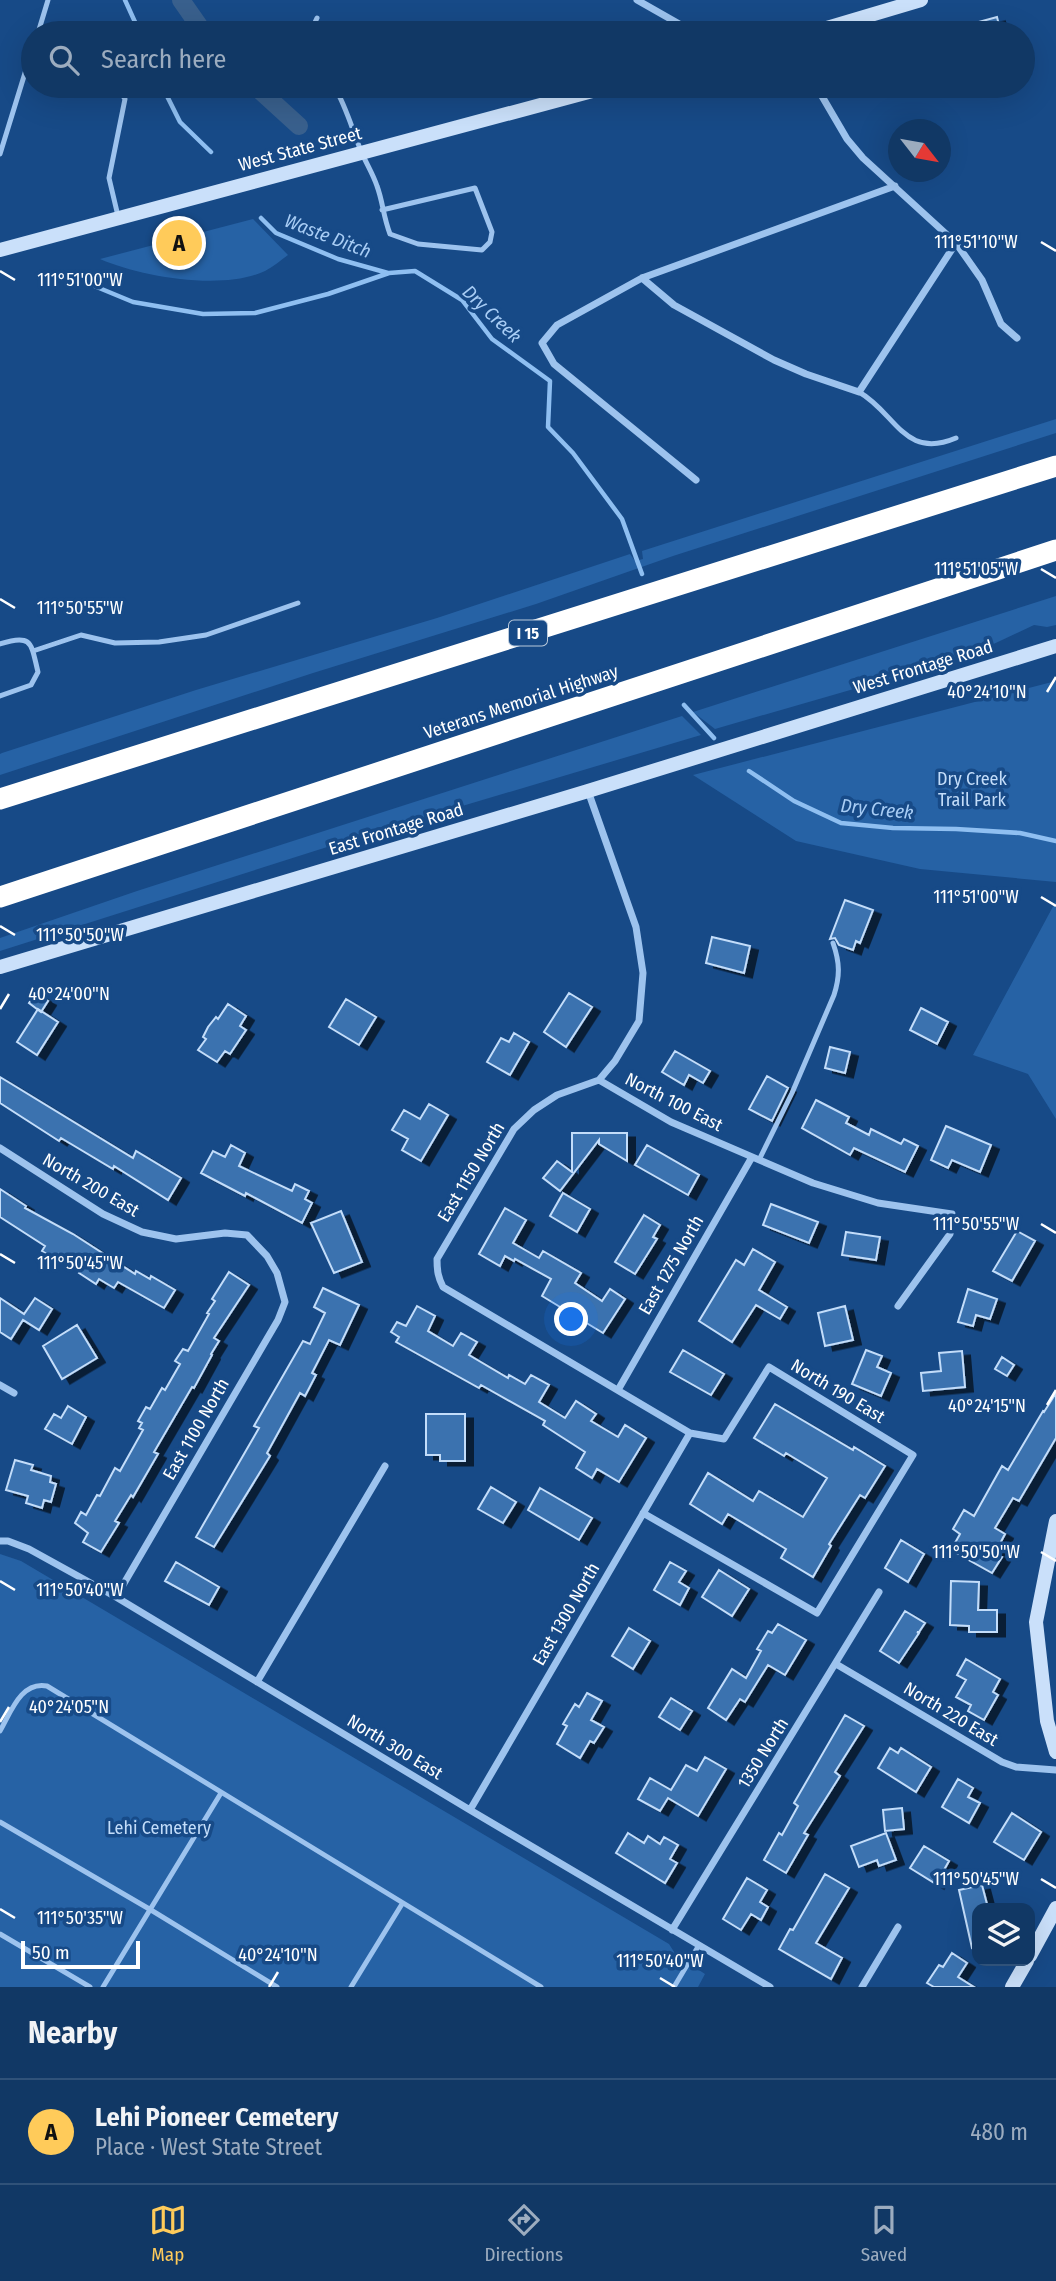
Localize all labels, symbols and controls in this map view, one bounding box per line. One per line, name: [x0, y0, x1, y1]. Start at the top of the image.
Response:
search box: [21, 21, 1035, 98]
icon: search: [45, 41, 83, 79]
text: Search here: [101, 44, 226, 75]
north arrow: [888, 119, 951, 182]
street label: West State Street: [236, 122, 364, 176]
water label: Waste Ditch: [281, 209, 375, 263]
pin: A: [156, 217, 202, 269]
text: 111°51'10"W: [934, 231, 1018, 253]
text: 111°51'00"W: [37, 269, 123, 291]
water label: Dry Creek: [458, 280, 526, 348]
text: 111°51'05"W: [934, 558, 1019, 580]
text: 111°50'55"W: [37, 597, 124, 619]
road number: I 15: [509, 620, 547, 646]
street label: West Frontage Road: [850, 635, 996, 699]
street label: Veterans Memorial Highway: [421, 660, 621, 744]
text: 40°24'10"N: [947, 681, 1027, 703]
park label: Dry Creek Trail Park: [937, 768, 1008, 811]
water label: Dry Creek: [839, 794, 915, 824]
street label: East Frontage Road: [326, 798, 466, 860]
text: 111°51'00"W: [933, 886, 1019, 908]
text: 111°50'50"W: [36, 924, 124, 946]
text: 40°24'00"N: [28, 983, 110, 1005]
street label: North 100 East: [621, 1068, 727, 1136]
street label: East 1150 North: [433, 1118, 509, 1226]
street label: North 200 East: [39, 1149, 143, 1222]
street label: East 1275 North: [634, 1211, 708, 1319]
text: 111°50'55"W: [933, 1213, 1020, 1235]
text: 111°50'45"W: [37, 1252, 123, 1274]
your location: [554, 1302, 588, 1336]
street label: North 190 East: [787, 1354, 889, 1428]
street label: East 1100 North: [158, 1374, 234, 1484]
text: 40°24'15"N: [948, 1395, 1026, 1417]
text: 111°50'50"W: [932, 1541, 1020, 1563]
street label: East 1300 North: [528, 1559, 604, 1669]
text: 111°50'40"W: [36, 1579, 124, 1601]
street label: North 220 East: [900, 1677, 1002, 1751]
text: 40°24'05"N: [29, 1696, 109, 1718]
street label: North 300 East: [343, 1710, 447, 1784]
street label: 1350 North: [733, 1714, 793, 1792]
park label: Lehi Cemetery: [107, 1817, 211, 1839]
text: 111°50'45"W: [933, 1868, 1019, 1890]
map controls: [972, 1903, 1035, 1966]
button: layers: [972, 1903, 1035, 1966]
text: 111°50'35"W: [37, 1907, 124, 1929]
scale bar: [21, 1938, 140, 1970]
text: 50 m: [32, 1941, 70, 1964]
text: 40°24'10"N: [238, 1944, 318, 1966]
text: 111°50'40"W: [616, 1950, 704, 1972]
text: Nearby: [28, 2015, 117, 2051]
text: Lehi Pioneer Cemetery: [95, 2102, 338, 2133]
text: A: [45, 2118, 57, 2146]
text: 480 m: [970, 2118, 1028, 2146]
text: Place · West State Street: [95, 2133, 322, 2161]
tab: Map: [149, 2201, 187, 2266]
tab: Directions: [485, 2201, 563, 2266]
tab: Saved: [861, 2201, 907, 2266]

